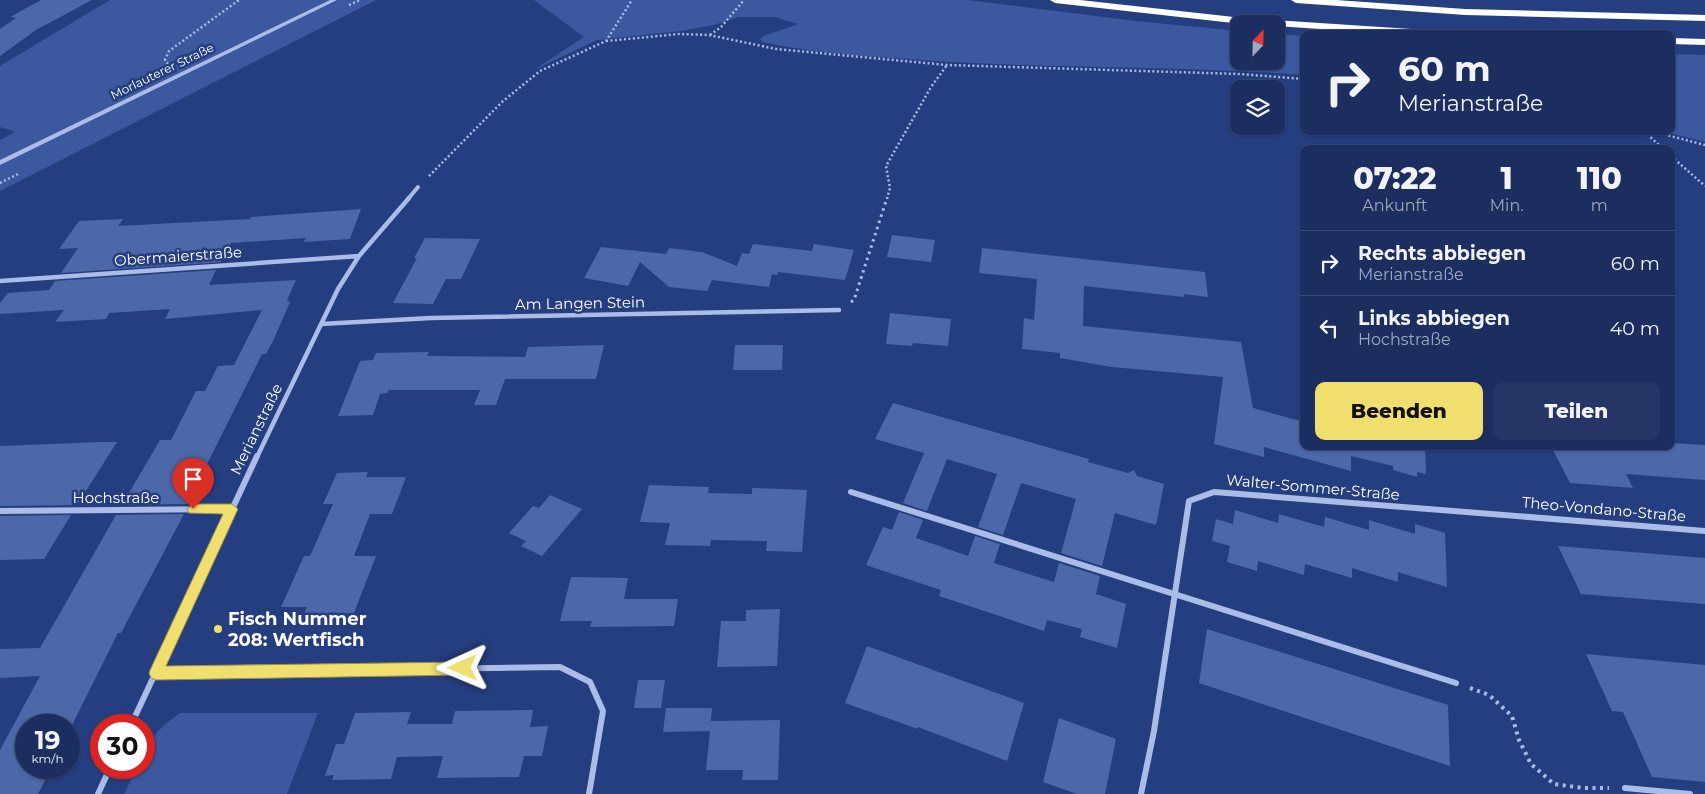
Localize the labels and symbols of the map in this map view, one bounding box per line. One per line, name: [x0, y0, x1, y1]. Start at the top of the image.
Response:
north arrow: [1230, 15, 1285, 70]
street label: Morlauterer Straße: [108, 40, 216, 102]
street label: Obermaierstraße: [113, 242, 243, 270]
street label: Am Langen Stein: [515, 292, 645, 314]
street label: Merianstraße: [226, 380, 286, 478]
pin: [172, 458, 214, 509]
street label: Walter-Sommer-Straße: [1225, 470, 1401, 504]
street label: Hochstraße: [73, 488, 159, 507]
street label: Theo-Vondano-Straße: [1521, 492, 1687, 526]
place label: Fisch Nummer 208: Wertfisch: [228, 608, 367, 651]
marker: Fisch Nummer 208: Wertfisch: [212, 623, 224, 635]
position arrow: [436, 641, 488, 693]
speed limit sign: 30: [90, 714, 155, 779]

